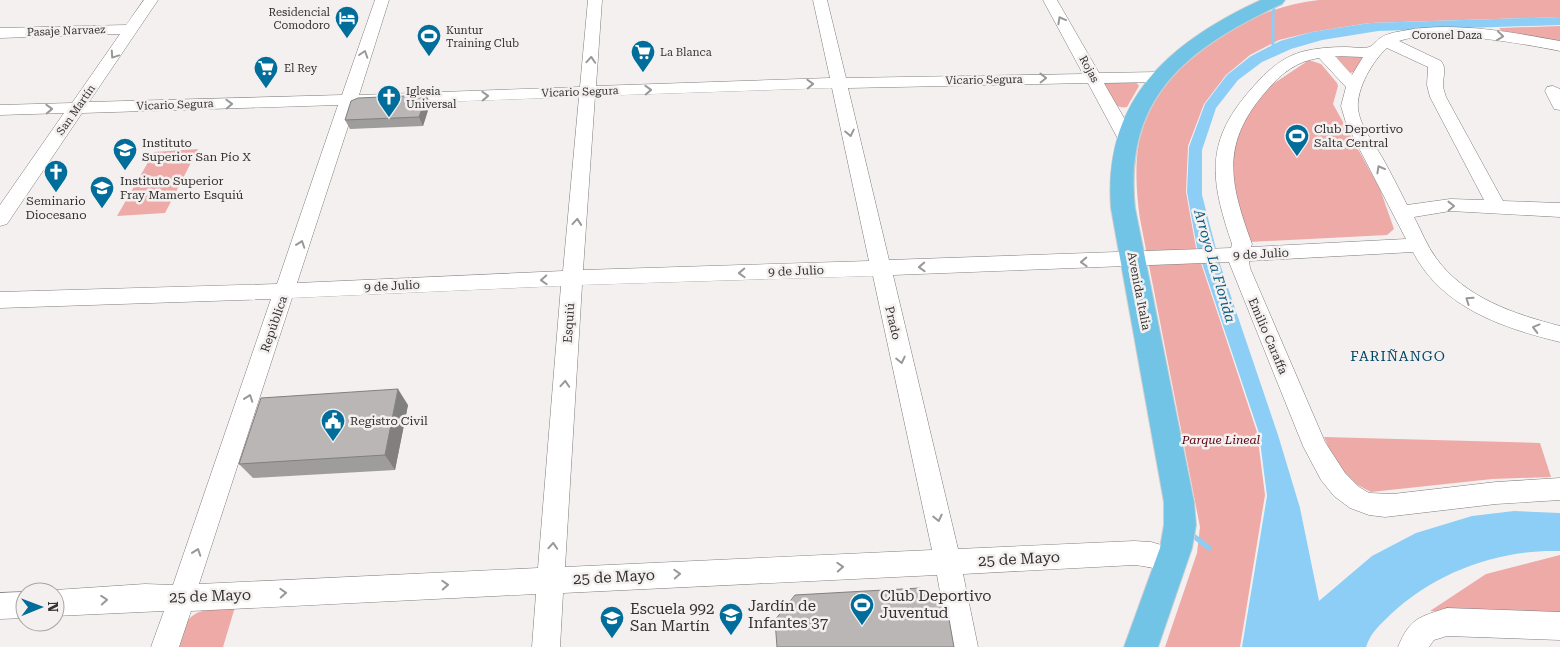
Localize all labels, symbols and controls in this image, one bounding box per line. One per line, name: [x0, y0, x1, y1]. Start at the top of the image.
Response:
hotel icon: Residencial Comodoro: [334, 5, 360, 39]
place label: Residencial Comodoro: [269, 6, 331, 32]
one-way arrow: [1057, 16, 1067, 25]
street label: Pasaje Narvaez: [27, 23, 105, 39]
sports icon: Kuntur Training Club: [416, 23, 442, 57]
place label: Kuntur Training Club: [446, 24, 519, 50]
street label: Coronel Daza: [1412, 29, 1482, 42]
one-way arrow: [1496, 30, 1504, 41]
supermarket icon: La Blanca: [630, 39, 656, 73]
place label: La Blanca: [660, 46, 712, 59]
one-way arrow: [111, 49, 120, 59]
one-way arrow: [359, 50, 369, 59]
street label: Rojas: [1076, 53, 1102, 85]
supermarket icon: El Rey: [253, 55, 279, 89]
one-way arrow: [585, 56, 596, 64]
place label: El Rey: [284, 62, 318, 75]
street label: Vicario Segura: [945, 73, 1023, 87]
one-way arrow: [1039, 73, 1047, 84]
one-way arrow: [806, 78, 814, 89]
street label: San Martín: [54, 82, 98, 138]
church icon: Iglesia Universal: [376, 84, 402, 118]
street label: Vicario Segura: [541, 84, 619, 100]
place label: Iglesia Universal: [406, 85, 457, 111]
one-way arrow: [644, 85, 652, 95]
one-way arrow: [482, 90, 490, 101]
street label: Vicario Segura: [136, 97, 214, 113]
one-way arrow: [225, 99, 233, 109]
one-way arrow: [45, 104, 53, 114]
place label: Club Deportivo Salta Central: [1314, 122, 1403, 150]
sports icon: Club Deportivo Salta Central: [1284, 123, 1310, 157]
one-way arrow: [845, 128, 855, 137]
place label: Instituto Superior San Pío X: [142, 136, 251, 164]
school or university icon: Instituto Superior San Pío X: [112, 137, 138, 171]
church icon: Seminario Diocesano: [43, 159, 69, 193]
one-way arrow: [1376, 166, 1386, 175]
place label: Instituto Superior Fray Mamerto Esquiú: [120, 174, 244, 202]
school or university icon: Instituto Superior Fray Mamerto Esquiú: [89, 175, 115, 209]
place label: Seminario Diocesano: [25, 194, 87, 222]
one-way arrow: [1448, 201, 1456, 211]
water label: Arroyo La Florida: [1191, 207, 1239, 324]
one-way arrow: [571, 218, 582, 226]
one-way arrow: [295, 240, 305, 249]
street label: 9 de Julio: [1233, 246, 1289, 262]
street label: Avenida Italia: [1125, 251, 1154, 332]
one-way arrow: [1080, 257, 1088, 267]
one-way arrow: [917, 262, 925, 273]
street label: 9 de Julio: [768, 263, 824, 279]
one-way arrow: [737, 268, 745, 278]
one-way arrow: [540, 274, 548, 285]
street label: 9 de Julio: [364, 278, 420, 294]
street label: República: [258, 294, 290, 354]
street label: Emilio Caraffa: [1246, 296, 1291, 377]
one-way arrow: [1466, 297, 1475, 306]
street label: Esquiú: [561, 302, 577, 343]
street label: Prado: [882, 305, 904, 341]
one-way arrow: [1532, 323, 1541, 334]
district label: FARIÑANGO: [1350, 348, 1446, 364]
one-way arrow: [895, 355, 906, 364]
one-way arrow: [559, 380, 570, 388]
one-way arrow: [243, 394, 253, 403]
public building icon: Registro Civil: [320, 408, 346, 442]
place label: Registro Civil: [350, 414, 428, 428]
park label: Parque Lineal: [1181, 433, 1261, 447]
one-way arrow: [932, 514, 943, 523]
one-way arrow: [548, 542, 559, 550]
one-way arrow: [191, 548, 201, 557]
street label: 25 de Mayo: [978, 548, 1060, 570]
one-way arrow: [836, 562, 844, 573]
street label: 25 de Mayo: [573, 566, 655, 588]
one-way arrow: [673, 569, 681, 580]
one-way arrow: [441, 580, 449, 591]
north arrow: [15, 582, 65, 632]
street label: 25 de Mayo: [169, 586, 251, 606]
place label: Club Deportivo Juventud: [880, 587, 992, 622]
one-way arrow: [279, 588, 287, 599]
sports icon: Club Deportivo Juventud: [849, 592, 875, 626]
one-way arrow: [100, 594, 108, 605]
place label: Jardín de Infantes 37: [748, 597, 828, 632]
place label: Escuela 992 San Martín: [630, 600, 714, 635]
text: N: [45, 601, 61, 613]
school or university icon: Jardín de Infantes 37: [718, 602, 744, 636]
school or university icon: Escuela 992 San Martín: [599, 605, 625, 639]

